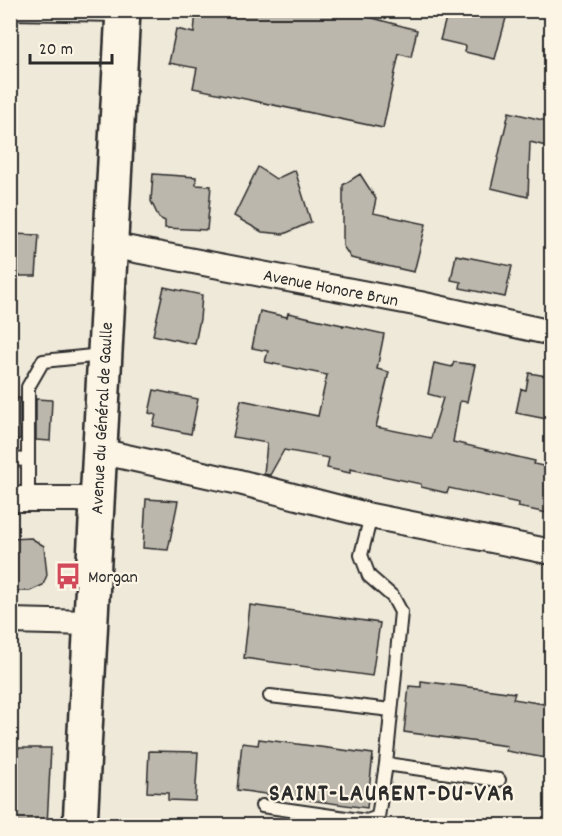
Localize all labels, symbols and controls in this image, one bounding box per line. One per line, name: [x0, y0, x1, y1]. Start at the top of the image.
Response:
scale bar: [30, 27, 112, 65]
text: 20 m: [39, 38, 73, 63]
street label: Avenue Honore Brun: [261, 264, 400, 315]
street label: Avenue du Général de Gaulle: [86, 321, 121, 515]
bus stop icon: Morgan: [53, 561, 83, 591]
place label: Morgan: [88, 566, 138, 591]
district label: SAINT-LAURENT-DU-VAR: [269, 778, 515, 812]

